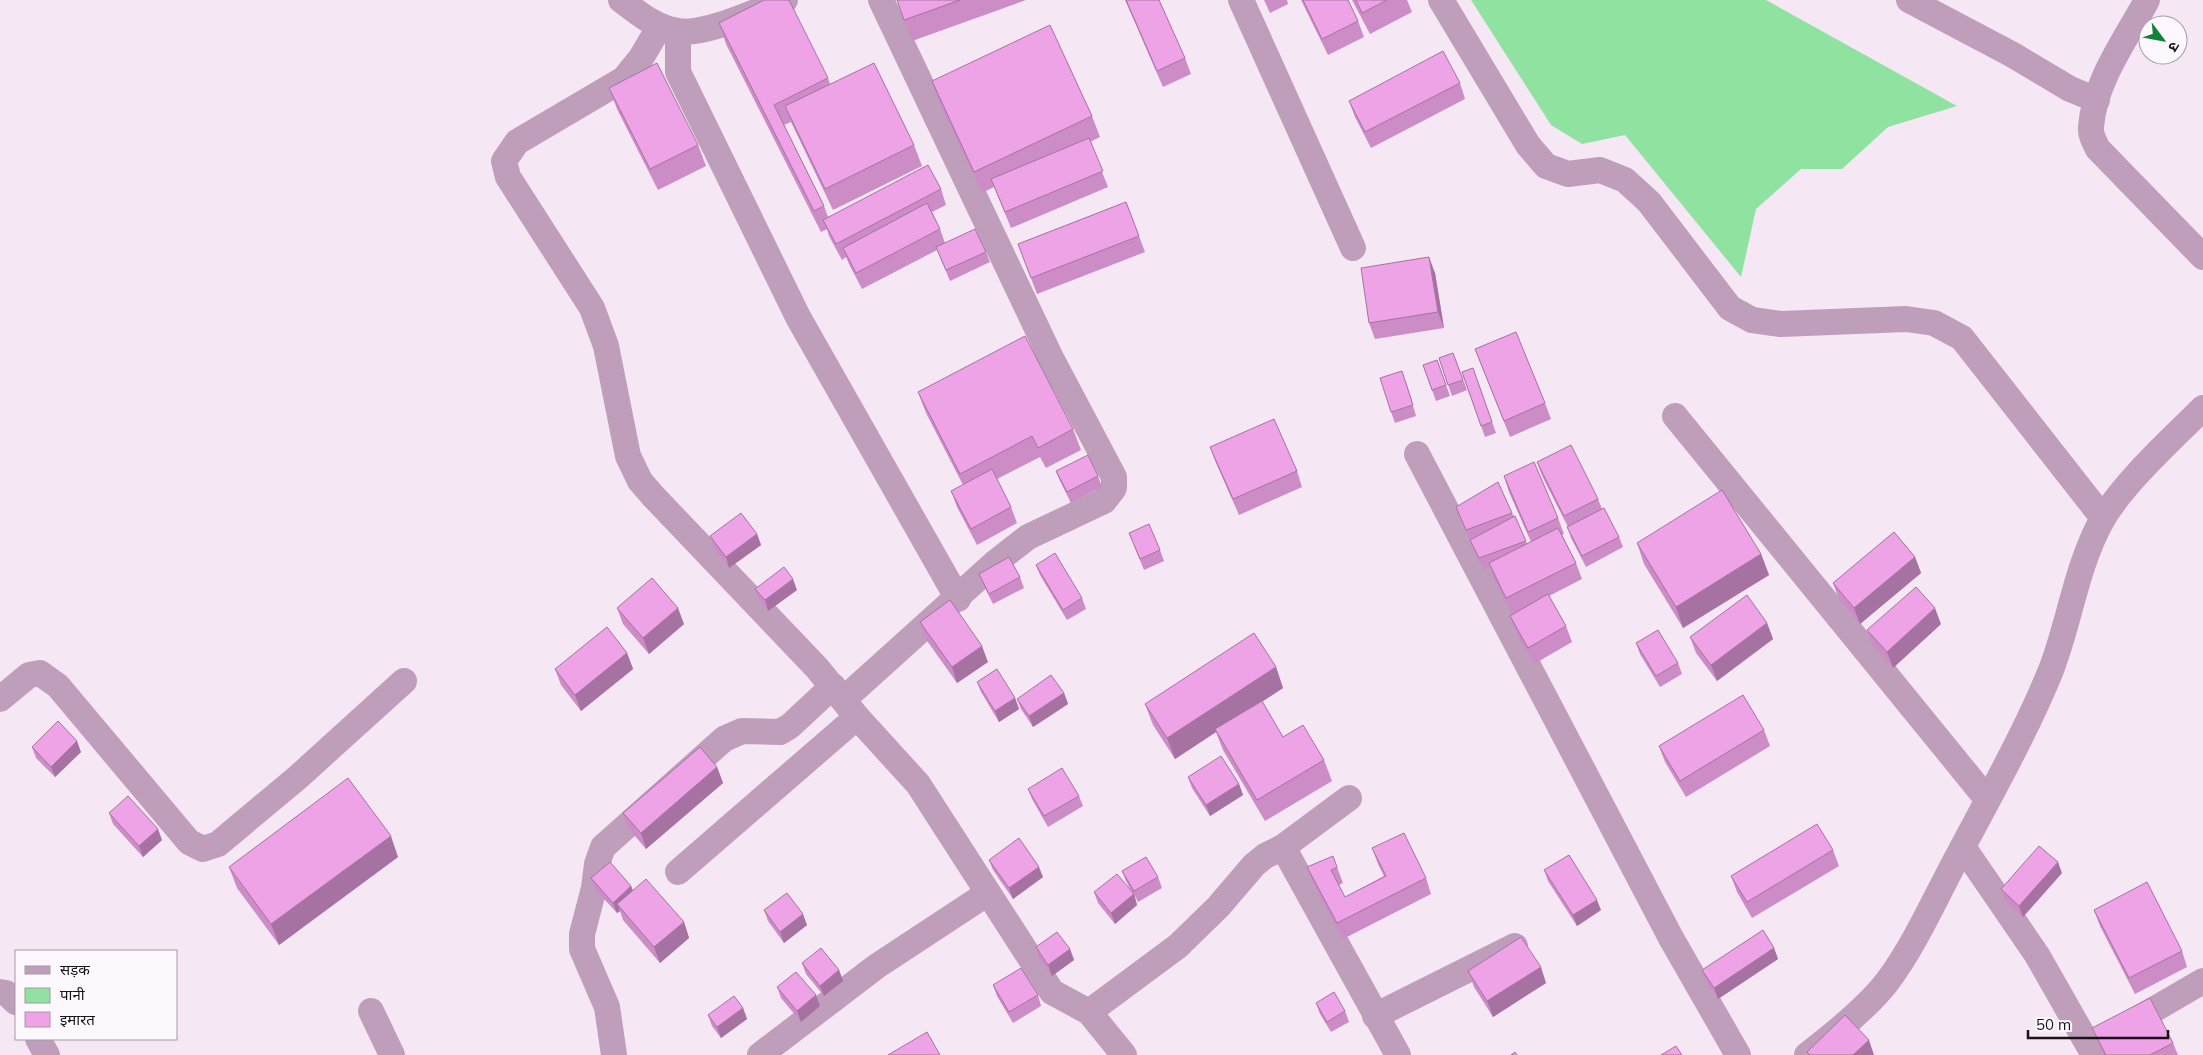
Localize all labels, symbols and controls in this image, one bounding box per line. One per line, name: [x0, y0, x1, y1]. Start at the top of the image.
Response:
north arrow: [2138, 15, 2188, 65]
text: उ: [2164, 39, 2184, 56]
legend: [15, 950, 178, 1040]
text: सड़क: [60, 960, 90, 979]
text: पानी: [60, 985, 86, 1004]
scale bar: [2028, 1008, 2168, 1040]
text: इमारत: [60, 1010, 95, 1029]
text: 50 m: [2036, 1015, 2071, 1034]

